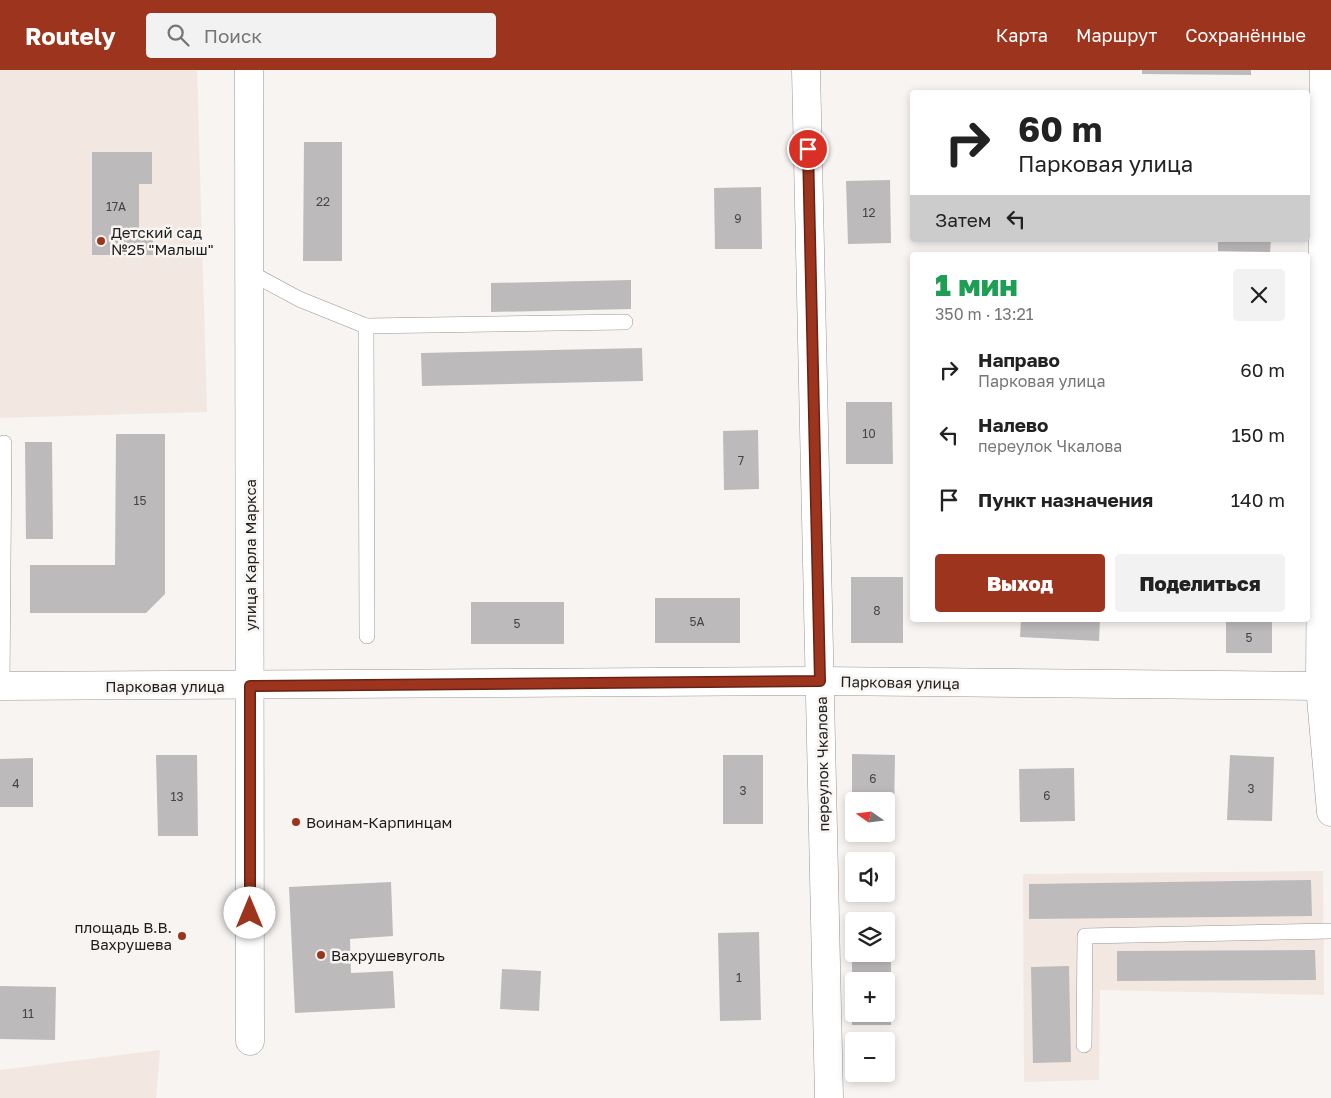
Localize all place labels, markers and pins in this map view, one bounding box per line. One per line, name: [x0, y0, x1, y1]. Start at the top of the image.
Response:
pin: [787, 128, 829, 170]
place label: Детский сад №25 "Малыш": [111, 223, 214, 258]
marker: Детский сад №25 "Малыш": [95, 235, 107, 247]
place label: Воинам-Карпинцам: [306, 813, 452, 831]
marker: Воинам-Карпинцам: [290, 816, 302, 828]
place label: площадь В.В. Вахрушева: [74, 918, 172, 953]
marker: площадь В.В. Вахрушева: [176, 930, 188, 942]
place label: Вахрушевуголь: [331, 946, 445, 964]
marker: Вахрушевуголь: [315, 949, 327, 961]

